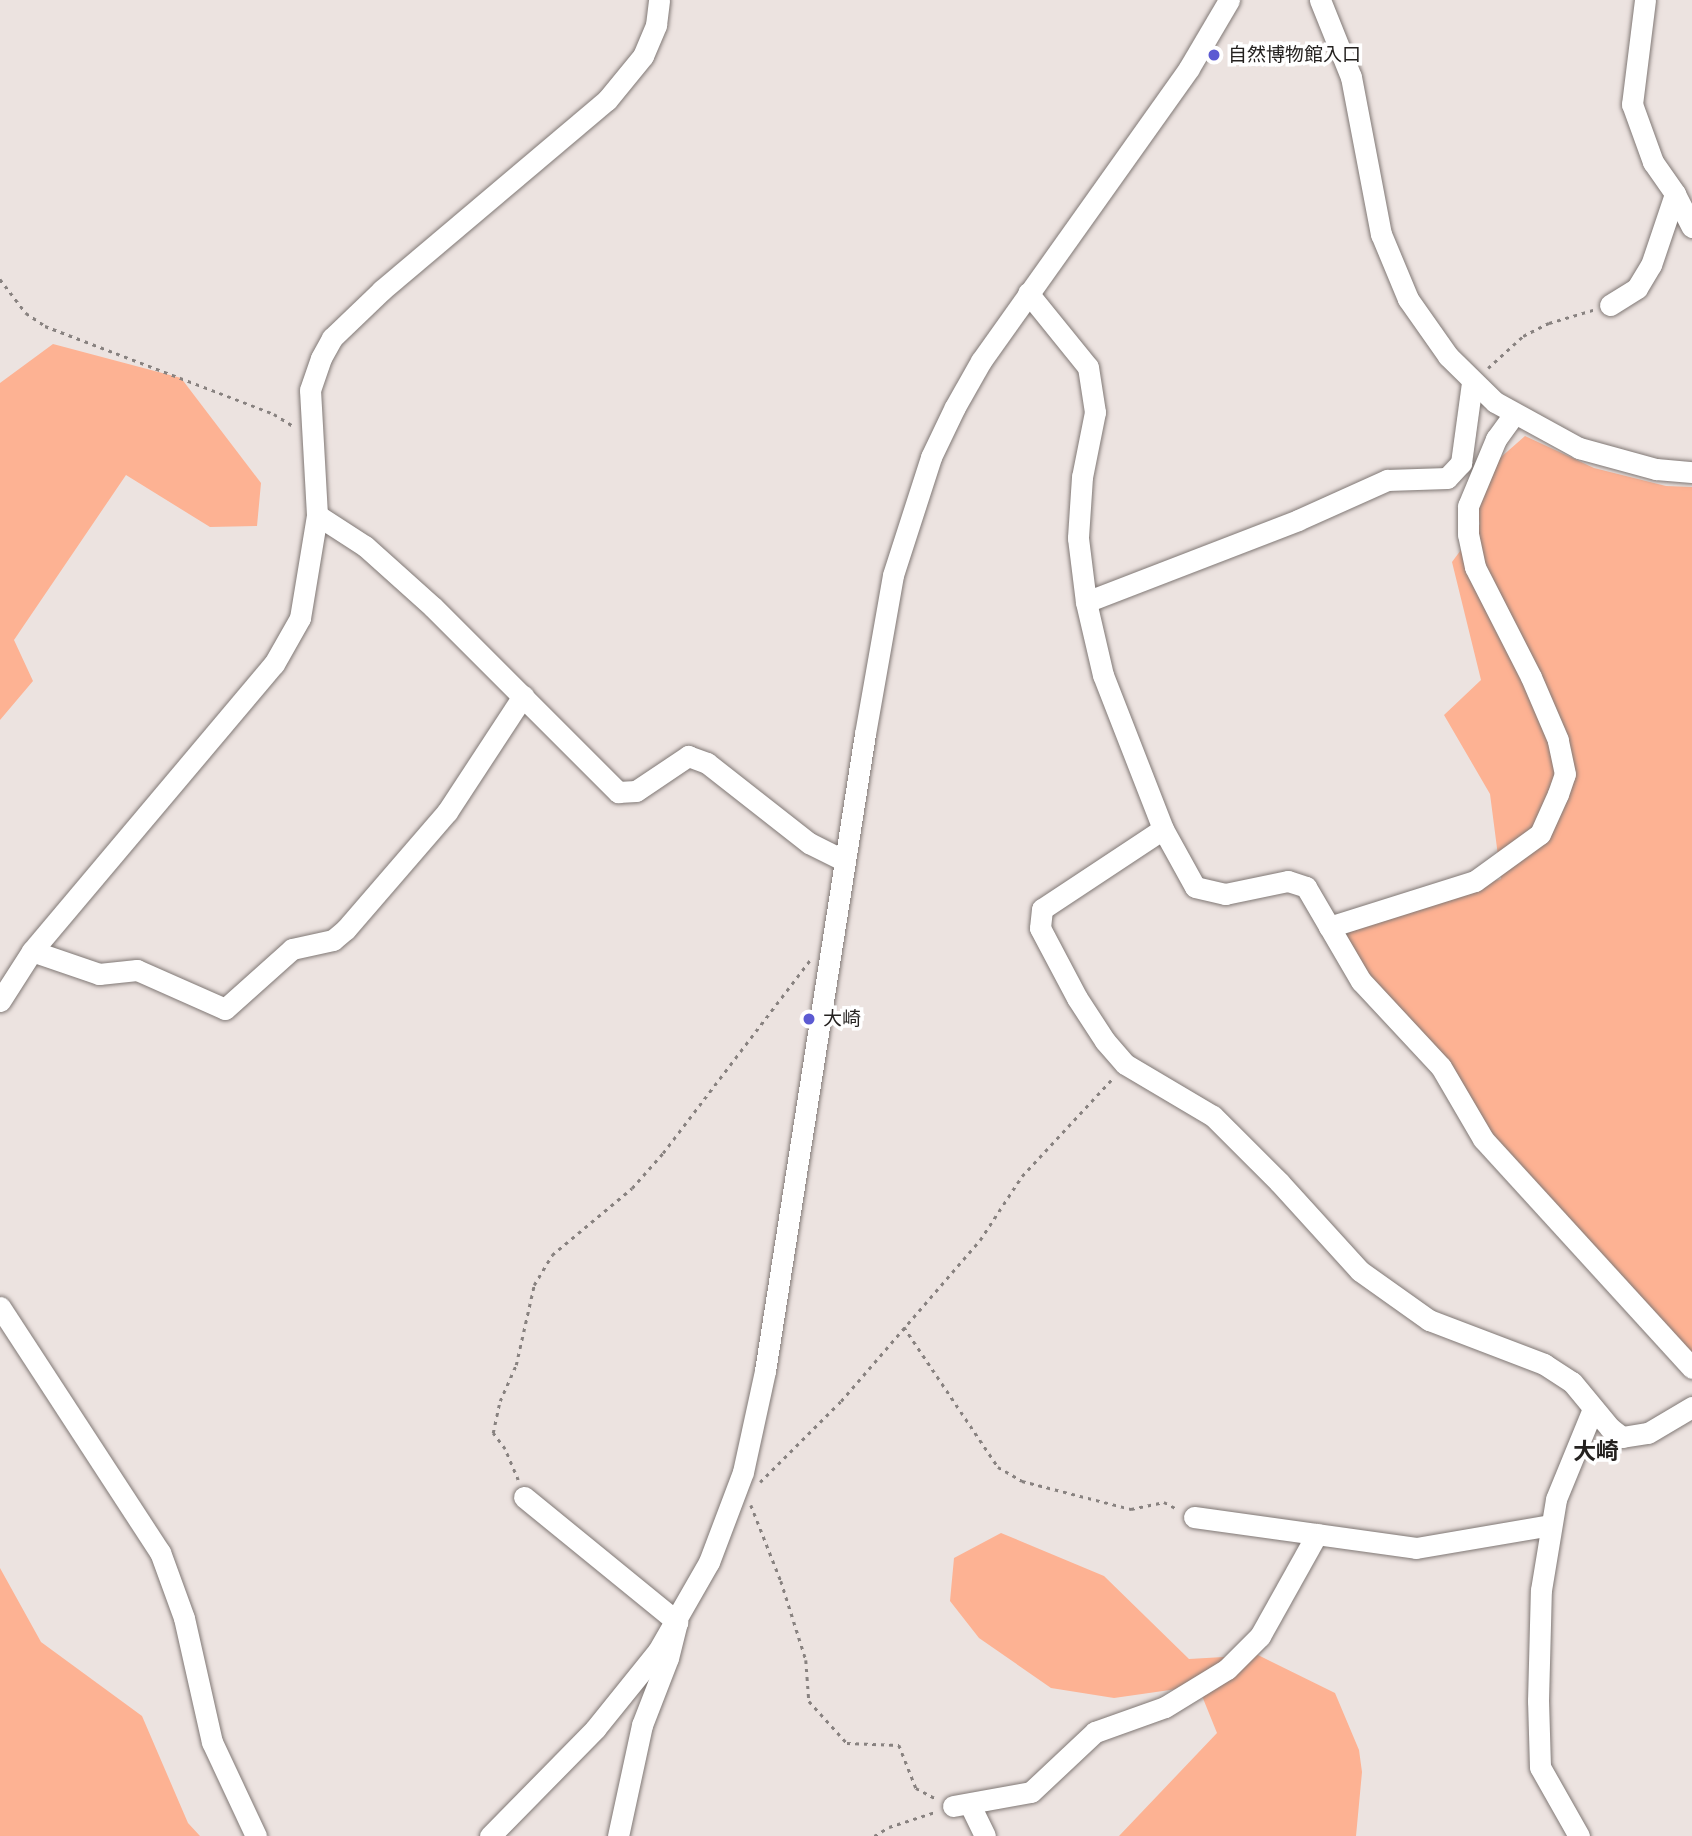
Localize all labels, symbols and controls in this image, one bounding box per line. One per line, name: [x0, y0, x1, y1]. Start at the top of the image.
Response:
place label: 自然博物館入口: [1228, 44, 1361, 66]
marker: 自然博物館入口: [1206, 47, 1222, 63]
place label: 大崎: [823, 1008, 861, 1030]
marker: 大崎: [801, 1011, 817, 1027]
district label: 大崎: [1573, 1437, 1619, 1465]

